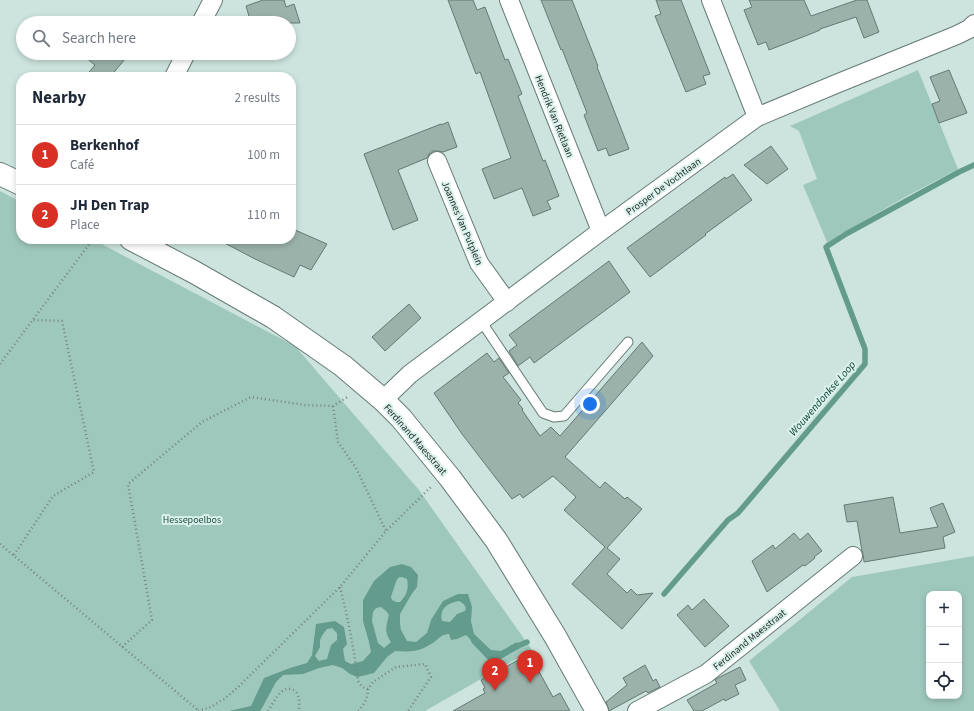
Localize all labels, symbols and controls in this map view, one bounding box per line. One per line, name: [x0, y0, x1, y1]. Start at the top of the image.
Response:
search box: [16, 16, 296, 60]
icon: search: [30, 27, 52, 49]
text: Search here: [62, 28, 136, 49]
street label: Hendrik Van Rietlaan: [531, 73, 577, 159]
text: Nearby: [32, 86, 86, 110]
text: 2 results: [235, 89, 280, 107]
text: Berkenhof: [70, 135, 139, 156]
text: 1: [42, 146, 48, 164]
text: 100 m: [247, 146, 280, 164]
street label: Prosper De Vochtlaan: [623, 155, 704, 219]
text: Café: [70, 156, 94, 174]
street label: Joannes Van Putplein: [438, 179, 486, 268]
text: JH Den Trap: [70, 195, 149, 216]
text: 2: [42, 206, 48, 224]
text: 110 m: [247, 206, 280, 224]
text: Place: [70, 216, 99, 234]
water label: Wouwendonkse Loop: [786, 357, 859, 439]
your location: [580, 394, 600, 414]
street label: Ferdinand Maesstraat: [380, 401, 450, 479]
park label: Hessepoelbos: [163, 513, 221, 527]
map controls: [926, 591, 962, 699]
button: +: [926, 591, 962, 627]
street label: Ferdinand Maesstraat: [710, 606, 790, 674]
button: −: [926, 627, 962, 663]
pin: 1: [517, 650, 543, 683]
pin: 2: [482, 658, 508, 691]
button: locate: [926, 663, 962, 699]

